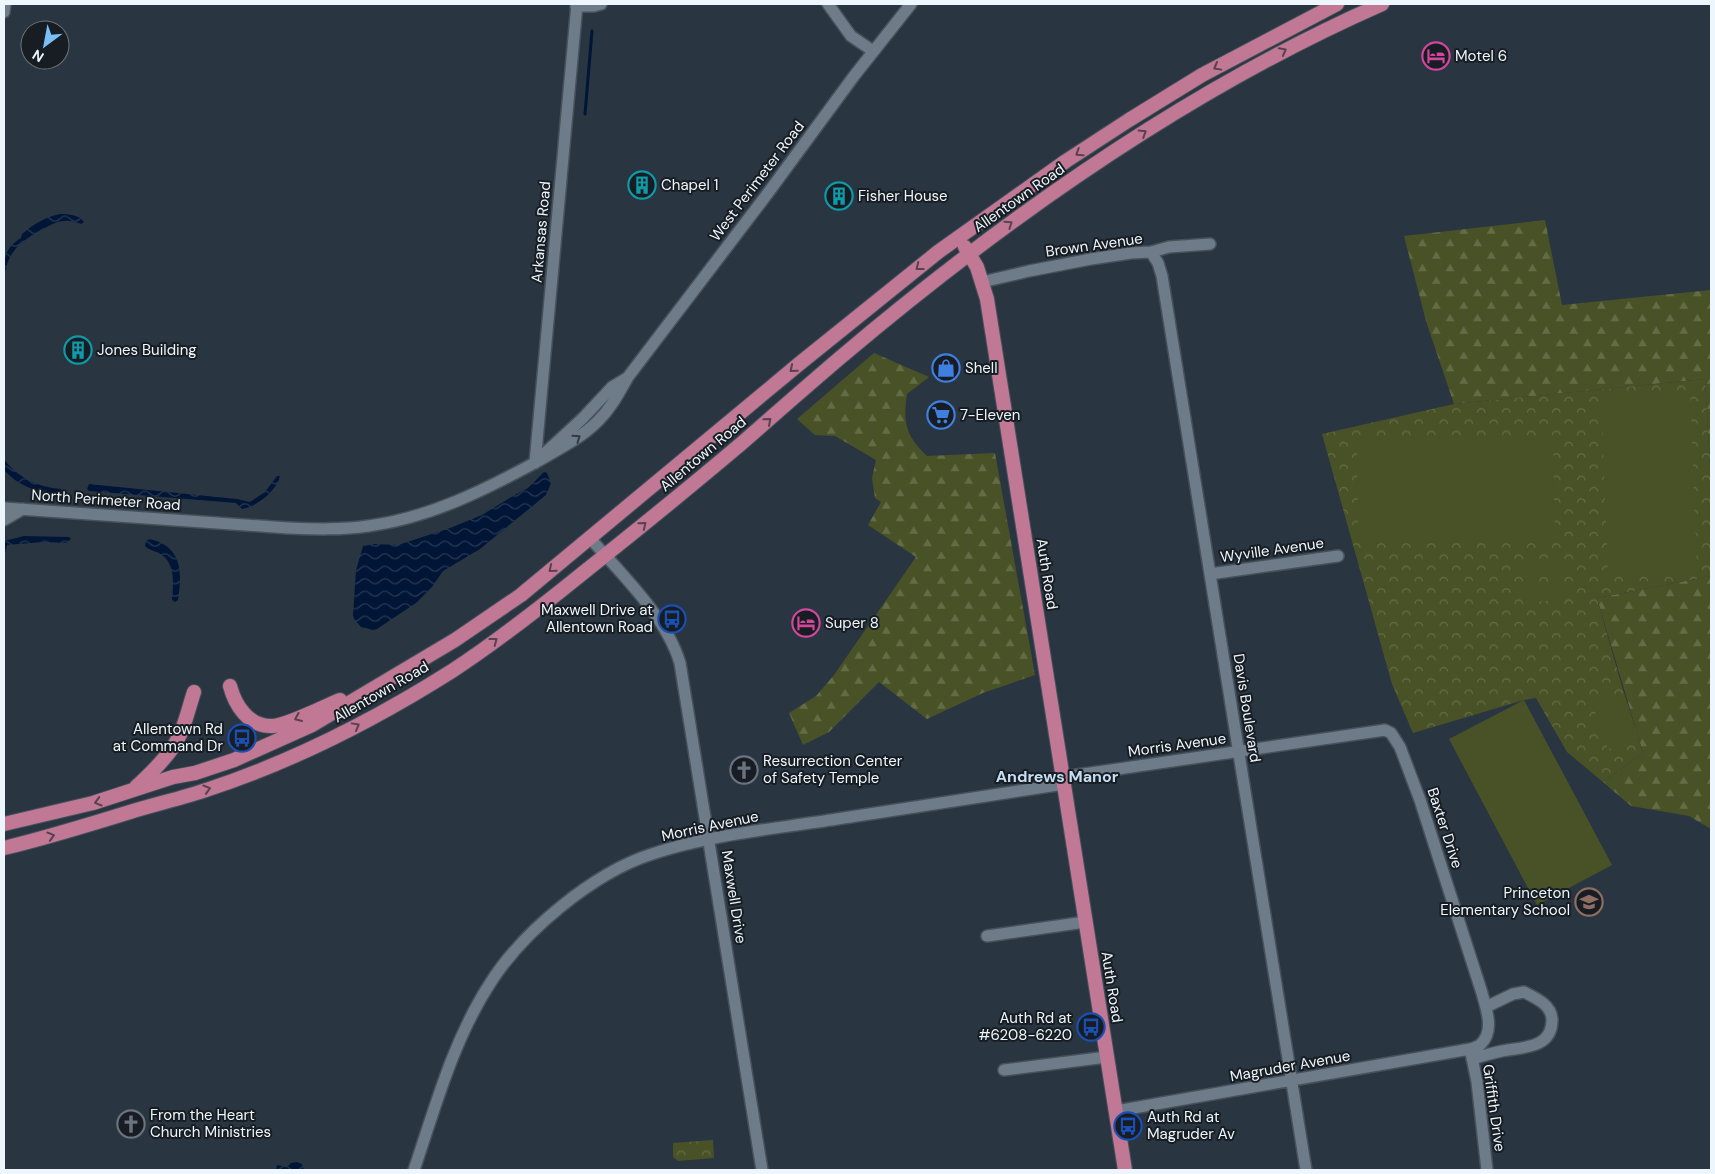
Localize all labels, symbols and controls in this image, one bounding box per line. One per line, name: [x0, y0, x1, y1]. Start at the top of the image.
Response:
north arrow: [20, 20, 70, 70]
hotel icon: Motel 6: [1421, 41, 1451, 71]
text: N: [29, 46, 47, 66]
place label: Motel 6: [1455, 46, 1507, 66]
one-way arrow: [1278, 47, 1287, 57]
one-way arrow: [1213, 61, 1222, 71]
street label: West Perimeter Road: [705, 117, 809, 245]
one-way arrow: [1138, 130, 1147, 140]
one-way arrow: [1075, 147, 1085, 156]
street label: Allentown Road: [969, 159, 1069, 237]
building icon: Chapel 1: [627, 170, 657, 200]
place label: Chapel 1: [661, 175, 718, 195]
street label: Arkansas Road: [527, 180, 555, 284]
building icon: Fisher House: [824, 181, 854, 211]
place label: Fisher House: [858, 186, 948, 206]
one-way arrow: [1003, 221, 1012, 230]
street label: Brown Avenue: [1044, 228, 1144, 262]
one-way arrow: [916, 261, 925, 270]
building icon: Jones Building: [63, 335, 93, 365]
place label: Jones Building: [97, 340, 197, 360]
shop icon: Shell: [931, 353, 961, 383]
place label: Shell: [965, 358, 998, 378]
one-way arrow: [790, 363, 799, 372]
supermarket icon: 7-Eleven: [926, 400, 956, 430]
place label: 7-Eleven: [960, 405, 1020, 425]
street label: Allentown Road: [656, 412, 750, 496]
one-way arrow: [762, 417, 771, 426]
one-way arrow: [571, 435, 581, 444]
street label: North Perimeter Road: [31, 485, 181, 515]
one-way arrow: [637, 522, 646, 530]
street label: Wyville Avenue: [1219, 533, 1325, 567]
street label: Auth Road: [1032, 537, 1062, 611]
one-way arrow: [549, 563, 558, 572]
place label: Maxwell Drive at Allentown Road: [541, 600, 653, 637]
bus stop icon: Maxwell Drive at Allentown Road: [657, 604, 687, 634]
hotel icon: Super 8: [791, 608, 821, 638]
place label: Super 8: [825, 613, 879, 633]
one-way arrow: [488, 638, 498, 647]
street label: Davis Boulevard: [1229, 652, 1265, 764]
street label: Allentown Road: [330, 657, 432, 727]
one-way arrow: [294, 711, 303, 722]
place label: Allentown Rd at Command Dr: [113, 719, 223, 756]
one-way arrow: [351, 722, 360, 732]
bus stop icon: Allentown Rd at Command Dr: [227, 723, 257, 753]
street label: Morris Avenue: [1127, 728, 1227, 762]
place label: Resurrection Center of Safety Temple: [763, 751, 903, 788]
church icon: Resurrection Center of Safety Temple: [729, 755, 759, 785]
district label: Andrews Manor: [996, 766, 1119, 787]
one-way arrow: [202, 785, 210, 795]
street label: Baxter Drive: [1423, 785, 1467, 871]
one-way arrow: [94, 796, 102, 806]
street label: Morris Avenue: [660, 806, 760, 846]
one-way arrow: [46, 831, 55, 841]
street label: Maxwell Drive: [717, 849, 751, 945]
place label: Princeton Elementary School: [1440, 883, 1570, 920]
school or university icon: Princeton Elementary School: [1574, 887, 1604, 917]
street label: Auth Road: [1097, 950, 1127, 1024]
place label: Auth Rd at #6208-6220: [979, 1008, 1072, 1045]
bus stop icon: Auth Rd at #6208-6220: [1076, 1012, 1106, 1042]
street label: Magruder Avenue: [1228, 1046, 1352, 1086]
street label: Griffith Drive: [1478, 1063, 1510, 1153]
place label: From the Heart Church Ministries: [150, 1105, 271, 1142]
place label: Auth Rd at Magruder Av: [1147, 1107, 1235, 1144]
church icon: From the Heart Church Ministries: [116, 1109, 146, 1139]
bus stop icon: Auth Rd at Magruder Av: [1113, 1111, 1143, 1141]

